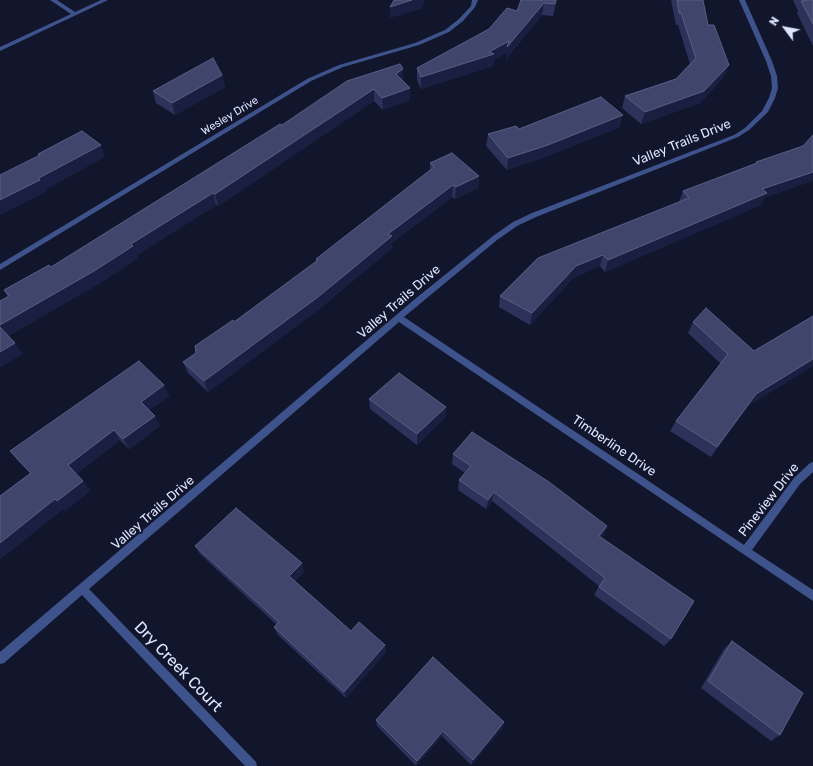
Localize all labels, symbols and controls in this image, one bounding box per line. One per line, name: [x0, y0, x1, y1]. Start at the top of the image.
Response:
north arrow: [765, 8, 805, 48]
text: N: [767, 15, 782, 28]
street label: Wesley Drive: [199, 94, 261, 138]
street label: Valley Trails Drive: [631, 116, 733, 170]
street label: Valley Trails Drive: [354, 262, 444, 342]
street label: Timberline Drive: [569, 412, 659, 480]
street label: Pineview Drive: [736, 460, 802, 540]
street label: Valley Trails Drive: [108, 473, 198, 553]
street label: Dry Creek Court: [130, 618, 226, 716]

